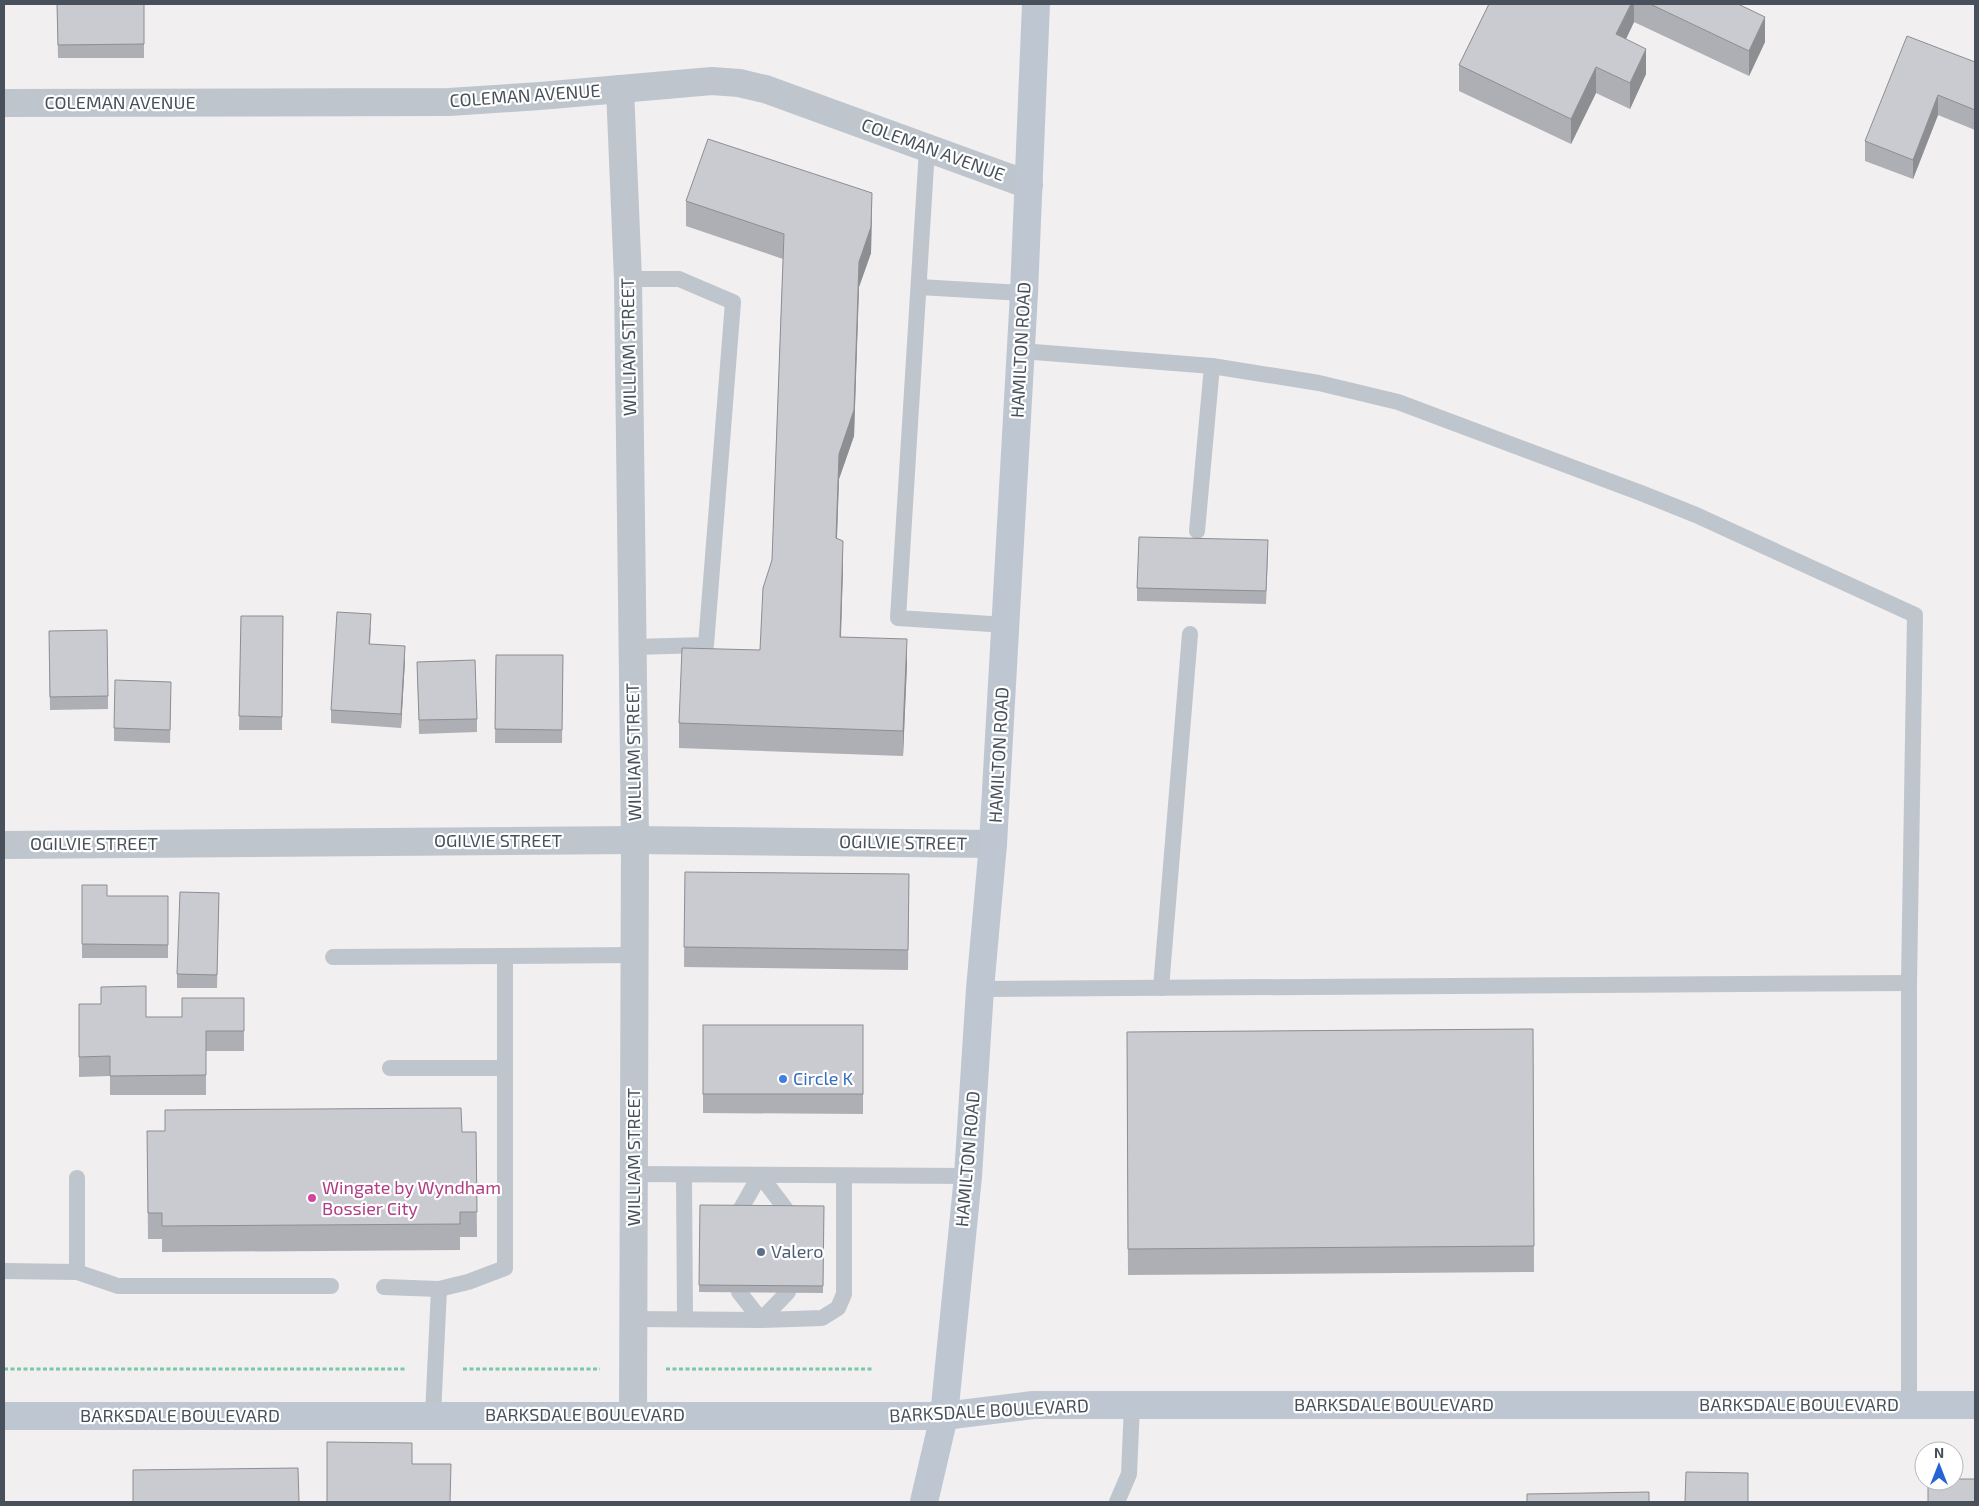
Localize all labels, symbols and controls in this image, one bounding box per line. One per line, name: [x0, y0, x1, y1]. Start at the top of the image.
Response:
street label: COLEMAN AVENUE: [449, 79, 601, 111]
street label: COLEMAN AVENUE: [44, 91, 196, 113]
street label: COLEMAN AVENUE: [859, 113, 1008, 185]
street label: WILLIAM STREET: [616, 277, 640, 416]
street label: HAMILTON ROAD: [1005, 281, 1035, 419]
street label: WILLIAM STREET: [621, 682, 645, 821]
street label: HAMILTON ROAD: [983, 686, 1013, 824]
street label: OGILVIE STREET: [434, 829, 562, 851]
street label: OGILVIE STREET: [839, 830, 968, 854]
street label: OGILVIE STREET: [30, 832, 158, 854]
place label: Circle K: [793, 1067, 854, 1089]
marker: Circle K: [777, 1073, 789, 1085]
street label: WILLIAM STREET: [622, 1087, 644, 1226]
street label: HAMILTON ROAD: [950, 1090, 984, 1228]
place label: Wingate by Wyndham Bossier City: [322, 1176, 501, 1219]
marker: Wingate by Wyndham Bossier City: [306, 1192, 318, 1204]
place label: Valero: [771, 1240, 824, 1262]
marker: Valero: [755, 1246, 767, 1258]
street label: BARKSDALE BOULEVARD: [1294, 1393, 1494, 1415]
street label: BARKSDALE BOULEVARD: [1699, 1393, 1899, 1415]
street label: BARKSDALE BOULEVARD: [889, 1394, 1089, 1426]
street label: BARKSDALE BOULEVARD: [485, 1403, 685, 1425]
street label: BARKSDALE BOULEVARD: [80, 1404, 280, 1426]
north arrow: [1914, 1441, 1964, 1491]
text: N: [1934, 1444, 1944, 1461]

